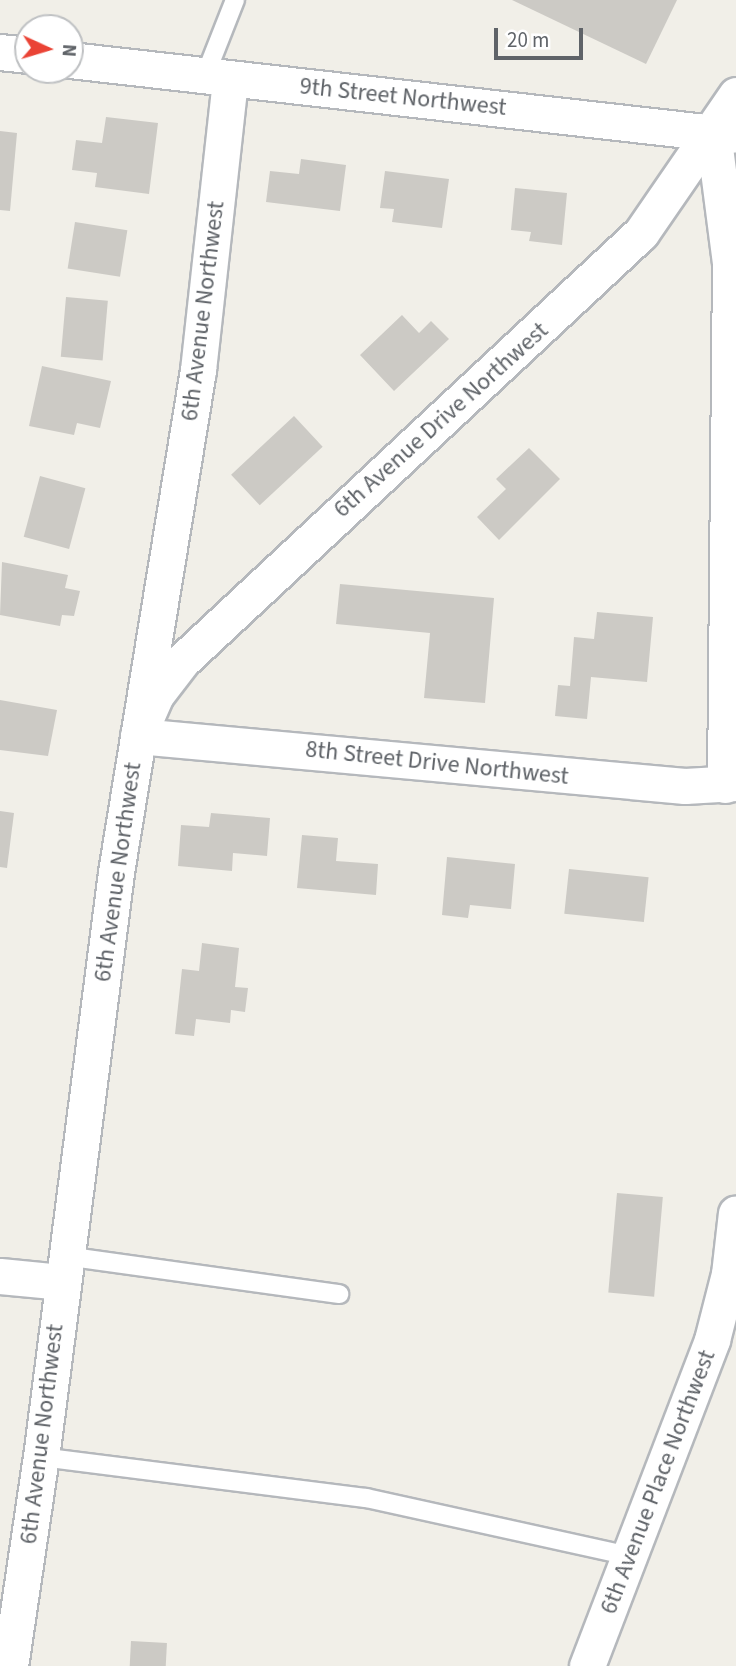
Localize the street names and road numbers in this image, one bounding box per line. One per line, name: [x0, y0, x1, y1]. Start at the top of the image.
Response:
street label: 9th Street Northwest: [298, 72, 508, 122]
street label: 6th Avenue Northwest: [175, 199, 231, 423]
street label: 6th Avenue Drive Northwest: [328, 316, 554, 524]
street label: 8th Street Drive Northwest: [304, 735, 570, 791]
street label: 6th Avenue Northwest: [88, 760, 148, 984]
street label: 6th Avenue Northwest: [14, 1322, 70, 1546]
street label: 6th Avenue Place Northwest: [594, 1346, 722, 1618]

